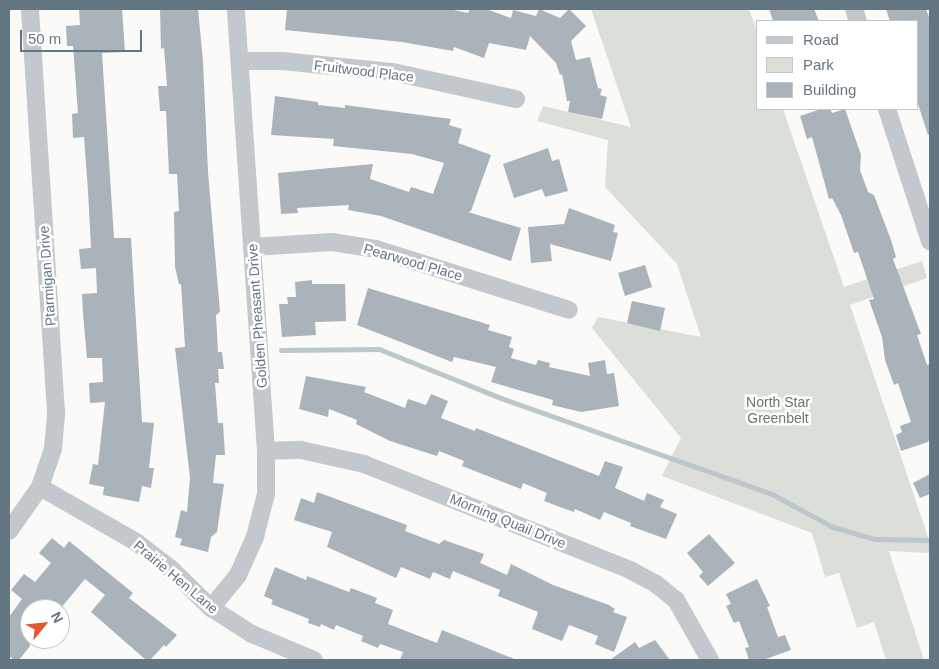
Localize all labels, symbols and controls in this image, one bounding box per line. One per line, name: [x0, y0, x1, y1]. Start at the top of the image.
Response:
scale bar: [22, 20, 145, 52]
legend: [756, 20, 919, 110]
text: 50 m: [28, 30, 61, 47]
text: Road: [803, 31, 839, 48]
text: Park: [803, 56, 834, 73]
street label: Fruitwood Place: [313, 57, 415, 85]
text: Building: [803, 81, 856, 98]
street label: Ptarmigan Drive: [35, 225, 59, 327]
street label: Pearwood Place: [362, 240, 464, 284]
street label: Golden Pheasant Drive: [244, 243, 270, 389]
park label: North Star Greenbelt: [746, 394, 810, 427]
street label: Morning Quail Drive: [448, 490, 568, 552]
street label: Prairie Hen Lane: [130, 537, 222, 617]
north arrow: [20, 599, 70, 649]
text: N: [48, 609, 67, 626]

